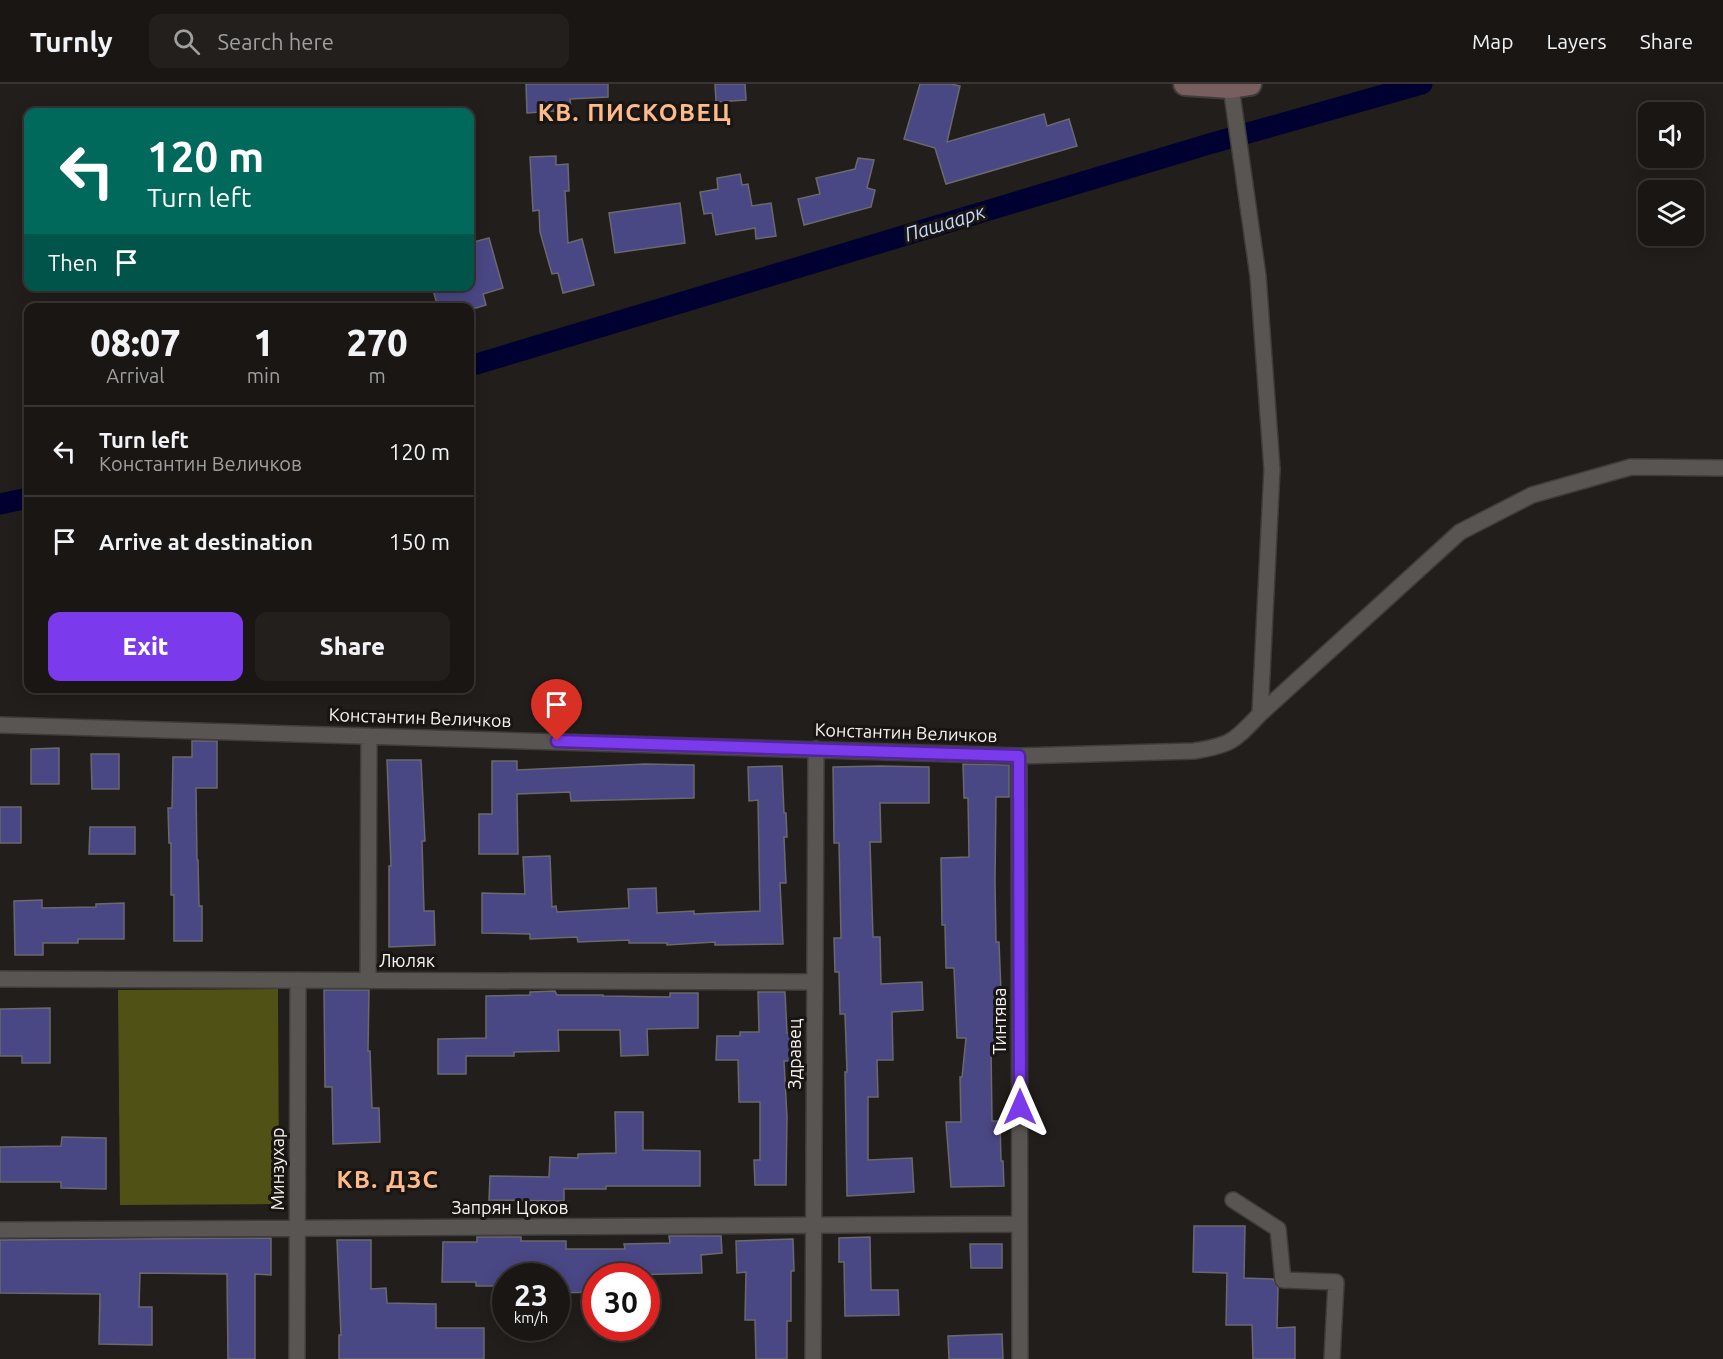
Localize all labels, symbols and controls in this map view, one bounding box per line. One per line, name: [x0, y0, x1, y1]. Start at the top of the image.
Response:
search box: [149, 14, 569, 68]
icon: search: [170, 25, 203, 58]
text: Turnly: [30, 26, 113, 57]
text: Search here: [218, 29, 334, 54]
text: Map: [1472, 29, 1513, 53]
text: Layers: [1546, 29, 1607, 53]
text: Share: [1640, 29, 1693, 53]
district label: КВ. ПИСКОВЕЦ: [538, 99, 732, 126]
map controls: [1638, 102, 1704, 246]
button: sound: [1638, 102, 1704, 168]
icon: left: [48, 132, 126, 210]
text: 120 m: [147, 133, 264, 180]
button: layers: [1638, 180, 1704, 246]
text: Turn left: [147, 182, 251, 212]
water label: Пашаарк: [902, 199, 988, 246]
icon: arrive: [110, 246, 143, 279]
text: Then: [48, 250, 98, 275]
text: 08:07: [90, 322, 180, 363]
text: 1: [253, 322, 274, 363]
text: 270: [347, 322, 408, 363]
text: Arrival: [106, 364, 165, 387]
text: min: [247, 364, 280, 387]
text: m: [369, 364, 386, 387]
text: Turn left: [99, 427, 189, 452]
icon: left: [48, 435, 81, 468]
text: 120 m: [389, 439, 450, 464]
text: Константин Величков: [99, 452, 302, 475]
icon: arrive: [48, 525, 81, 558]
text: Arrive at destination: [99, 529, 313, 554]
text: 150 m: [389, 529, 450, 554]
button: Exit: [48, 612, 243, 681]
button: Share: [255, 612, 450, 681]
pin: [531, 679, 582, 741]
icon: arrive: [540, 688, 573, 721]
street label: Константин Величков: [328, 704, 512, 730]
street label: Константин Величков: [814, 719, 998, 745]
street label: Люляк: [379, 950, 435, 970]
street label: Тинтява: [989, 987, 1009, 1055]
street label: Здравец: [784, 1019, 804, 1089]
position arrow: [988, 1075, 1052, 1139]
street label: Минзухар: [267, 1127, 287, 1211]
district label: КВ. ДЗС: [337, 1166, 439, 1193]
street label: Запрян Цоков: [451, 1197, 569, 1217]
speed limit sign: 30: [582, 1263, 660, 1341]
text: 23: [514, 1278, 548, 1312]
text: km/h: [514, 1309, 548, 1326]

